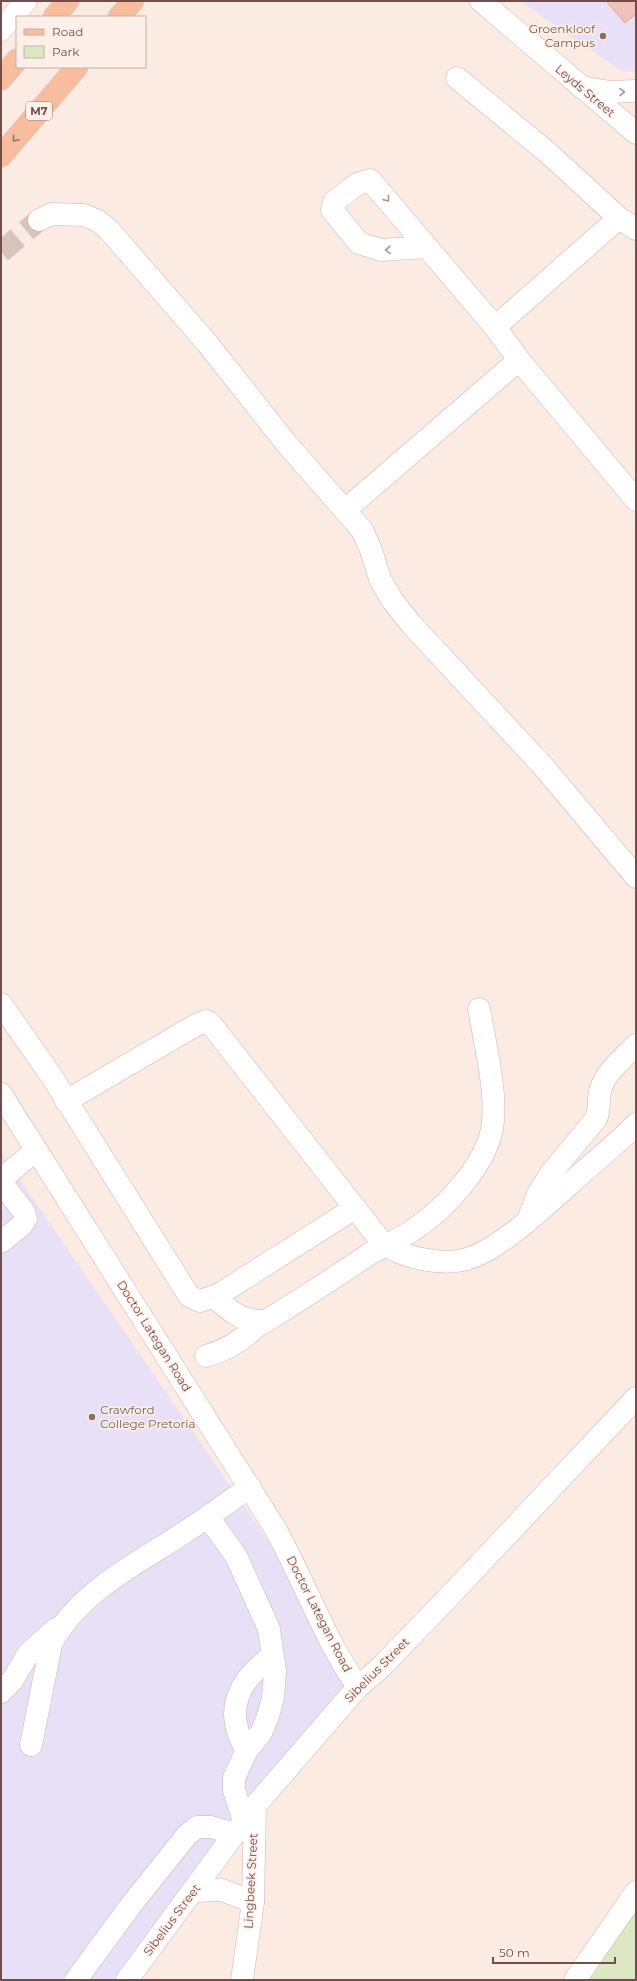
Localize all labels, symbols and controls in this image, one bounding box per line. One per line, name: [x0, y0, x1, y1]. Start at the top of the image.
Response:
legend: [16, 16, 146, 68]
place label: Groenkloof Campus: [529, 21, 596, 50]
text: Road: [52, 24, 83, 39]
marker: Groenkloof Campus: [598, 31, 608, 41]
text: Park: [52, 44, 80, 59]
street label: Leyds Street: [552, 61, 619, 120]
one-way arrow: [619, 88, 625, 97]
road number: M7: [26, 102, 52, 120]
one-way arrow: [12, 135, 19, 142]
one-way arrow: [383, 194, 390, 202]
one-way arrow: [385, 246, 391, 254]
street label: Doctor Lategan Road: [114, 1277, 195, 1394]
place label: Crawford College Pretoria: [100, 1402, 196, 1431]
marker: Crawford College Pretoria: [87, 1412, 97, 1422]
street label: Doctor Lategan Road: [284, 1553, 355, 1674]
street label: Sibelius Street: [341, 1634, 412, 1705]
street label: Lingbeek Street: [241, 1833, 261, 1929]
street label: Sibelius Street: [140, 1881, 203, 1958]
scale bar: [493, 1939, 615, 1965]
text: 50 m: [499, 1945, 530, 1960]

